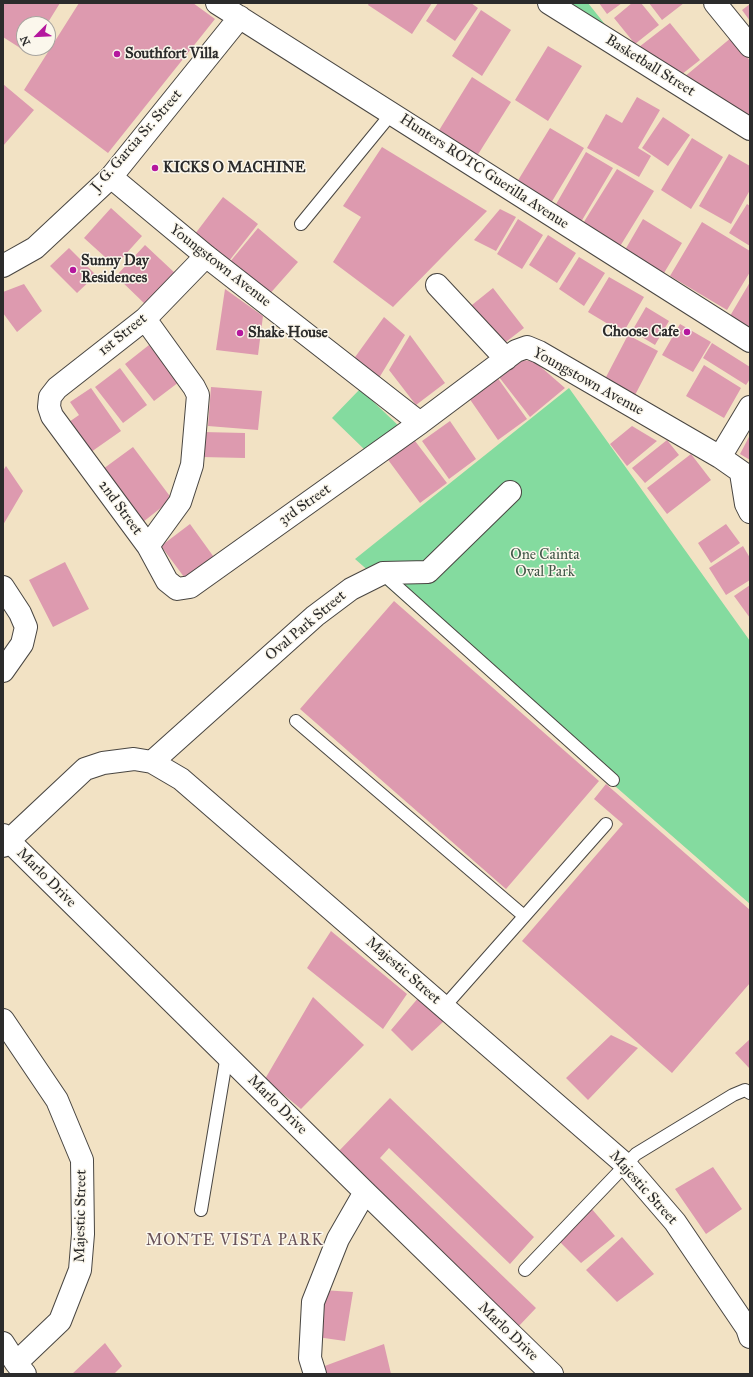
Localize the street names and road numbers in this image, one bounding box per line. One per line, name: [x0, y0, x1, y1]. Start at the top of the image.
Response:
street label: Basketball Street: [602, 31, 698, 101]
street label: J. G. Garcia Sr. Street: [88, 86, 186, 196]
street label: Hunters ROTC Guerilla Avenue: [396, 111, 572, 233]
street label: Youngstown Avenue: [166, 221, 274, 311]
street label: 1st Street: [95, 310, 151, 360]
street label: Youngstown Avenue: [529, 344, 647, 420]
street label: 2nd Street: [94, 477, 146, 539]
street label: 3rd Street: [275, 481, 335, 529]
street label: Oval Park Street: [262, 587, 350, 665]
street label: Marlo Drive: [12, 844, 80, 912]
street label: Majestic Street: [362, 934, 444, 1008]
street label: Marlo Drive: [243, 1071, 311, 1139]
street label: Majestic Street: [605, 1147, 681, 1229]
street label: Majestic Street: [71, 1169, 91, 1263]
street label: Marlo Drive: [474, 1299, 542, 1365]

